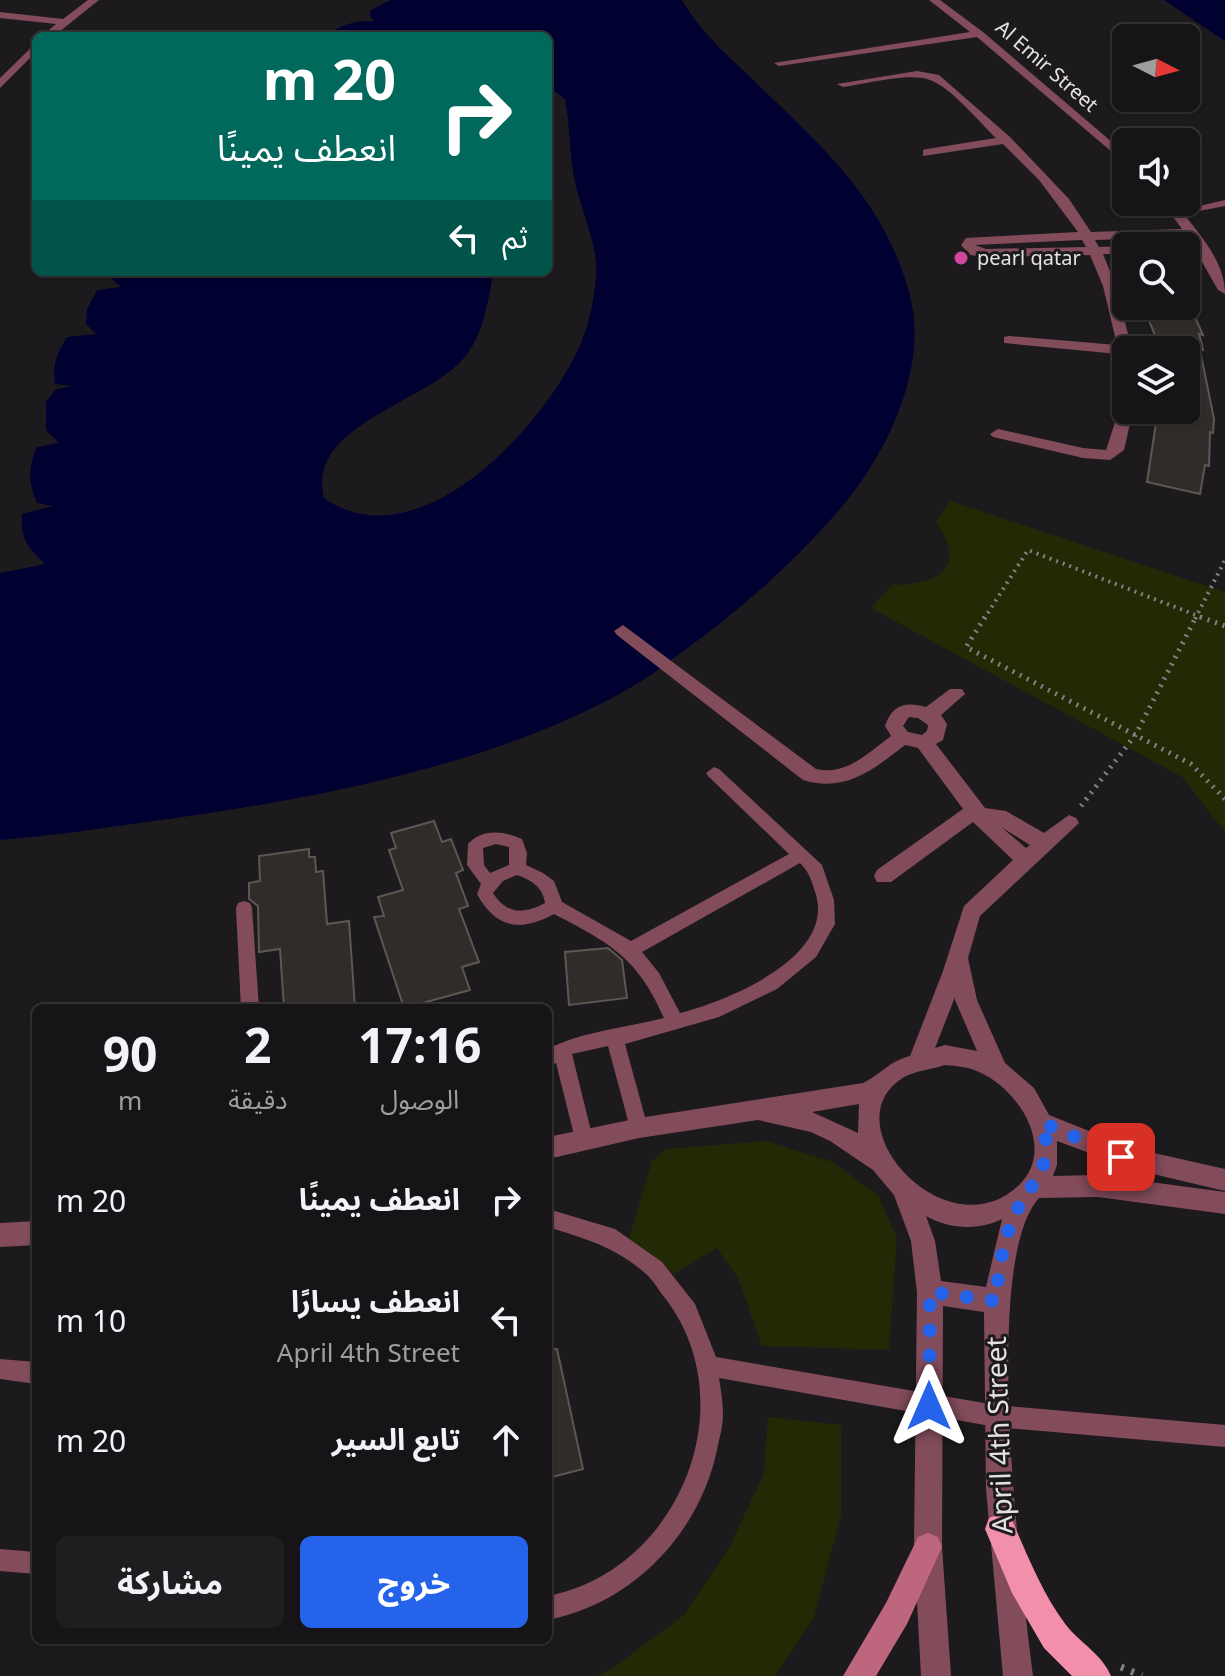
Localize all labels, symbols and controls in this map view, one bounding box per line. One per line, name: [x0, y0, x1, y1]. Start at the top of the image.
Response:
street label: Al Emir Street: [990, 14, 1104, 118]
north arrow: [1112, 24, 1200, 112]
map controls: [1112, 24, 1200, 424]
text: 20 m: [263, 40, 396, 116]
icon: right: [424, 64, 528, 168]
text: انعطف يمينًا: [217, 123, 396, 172]
button: sound: [1112, 128, 1200, 216]
icon: left: [442, 216, 486, 260]
text: ثم: [502, 216, 528, 257]
button: search: [1112, 232, 1200, 320]
place label: pearl qatar: [977, 244, 1081, 271]
marker: pearl qatar: [952, 249, 970, 267]
button: layers: [1112, 336, 1200, 424]
text: 2: [244, 1012, 272, 1077]
text: 17:16: [358, 1012, 481, 1077]
text: 90: [103, 1021, 158, 1086]
text: دقيقة: [228, 1081, 287, 1117]
text: الوصول: [380, 1081, 459, 1117]
text: m: [118, 1082, 142, 1118]
pin: [1087, 1123, 1155, 1191]
icon: arrive: [1099, 1135, 1143, 1179]
text: انعطف يمينًا: [299, 1178, 460, 1219]
icon: right: [484, 1178, 528, 1222]
text: 20 m: [56, 1180, 126, 1221]
text: انعطف يسارًا: [291, 1280, 460, 1321]
icon: left: [484, 1298, 528, 1342]
text: 10 m: [56, 1300, 126, 1341]
text: April 4th Street: [277, 1334, 460, 1370]
street label: April 4th Street: [976, 1336, 1020, 1534]
position arrow: [887, 1364, 971, 1448]
text: تابع السير: [332, 1418, 460, 1459]
icon: ahead: [484, 1418, 528, 1462]
text: 20 m: [56, 1420, 126, 1461]
button: مشاركة: [56, 1536, 284, 1628]
button: خروج: [300, 1536, 528, 1628]

